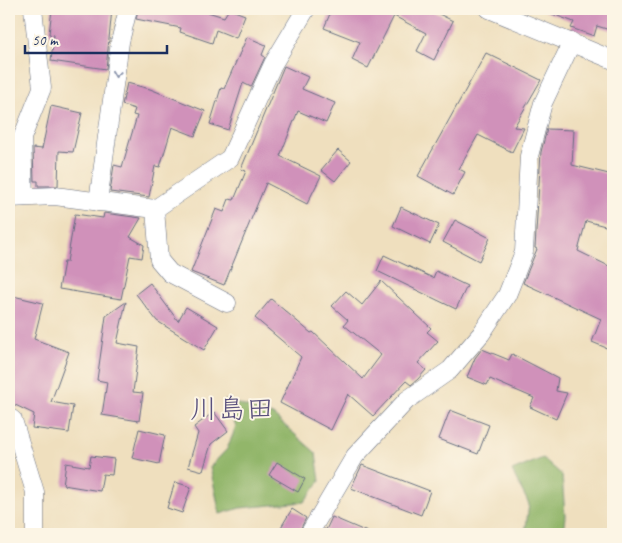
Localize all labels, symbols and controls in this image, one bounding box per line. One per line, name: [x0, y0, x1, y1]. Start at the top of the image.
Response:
scale bar: [25, 22, 168, 54]
text: 50 m: [32, 31, 59, 50]
one-way arrow: [111, 70, 122, 78]
district label: 川島田: [190, 391, 274, 426]

